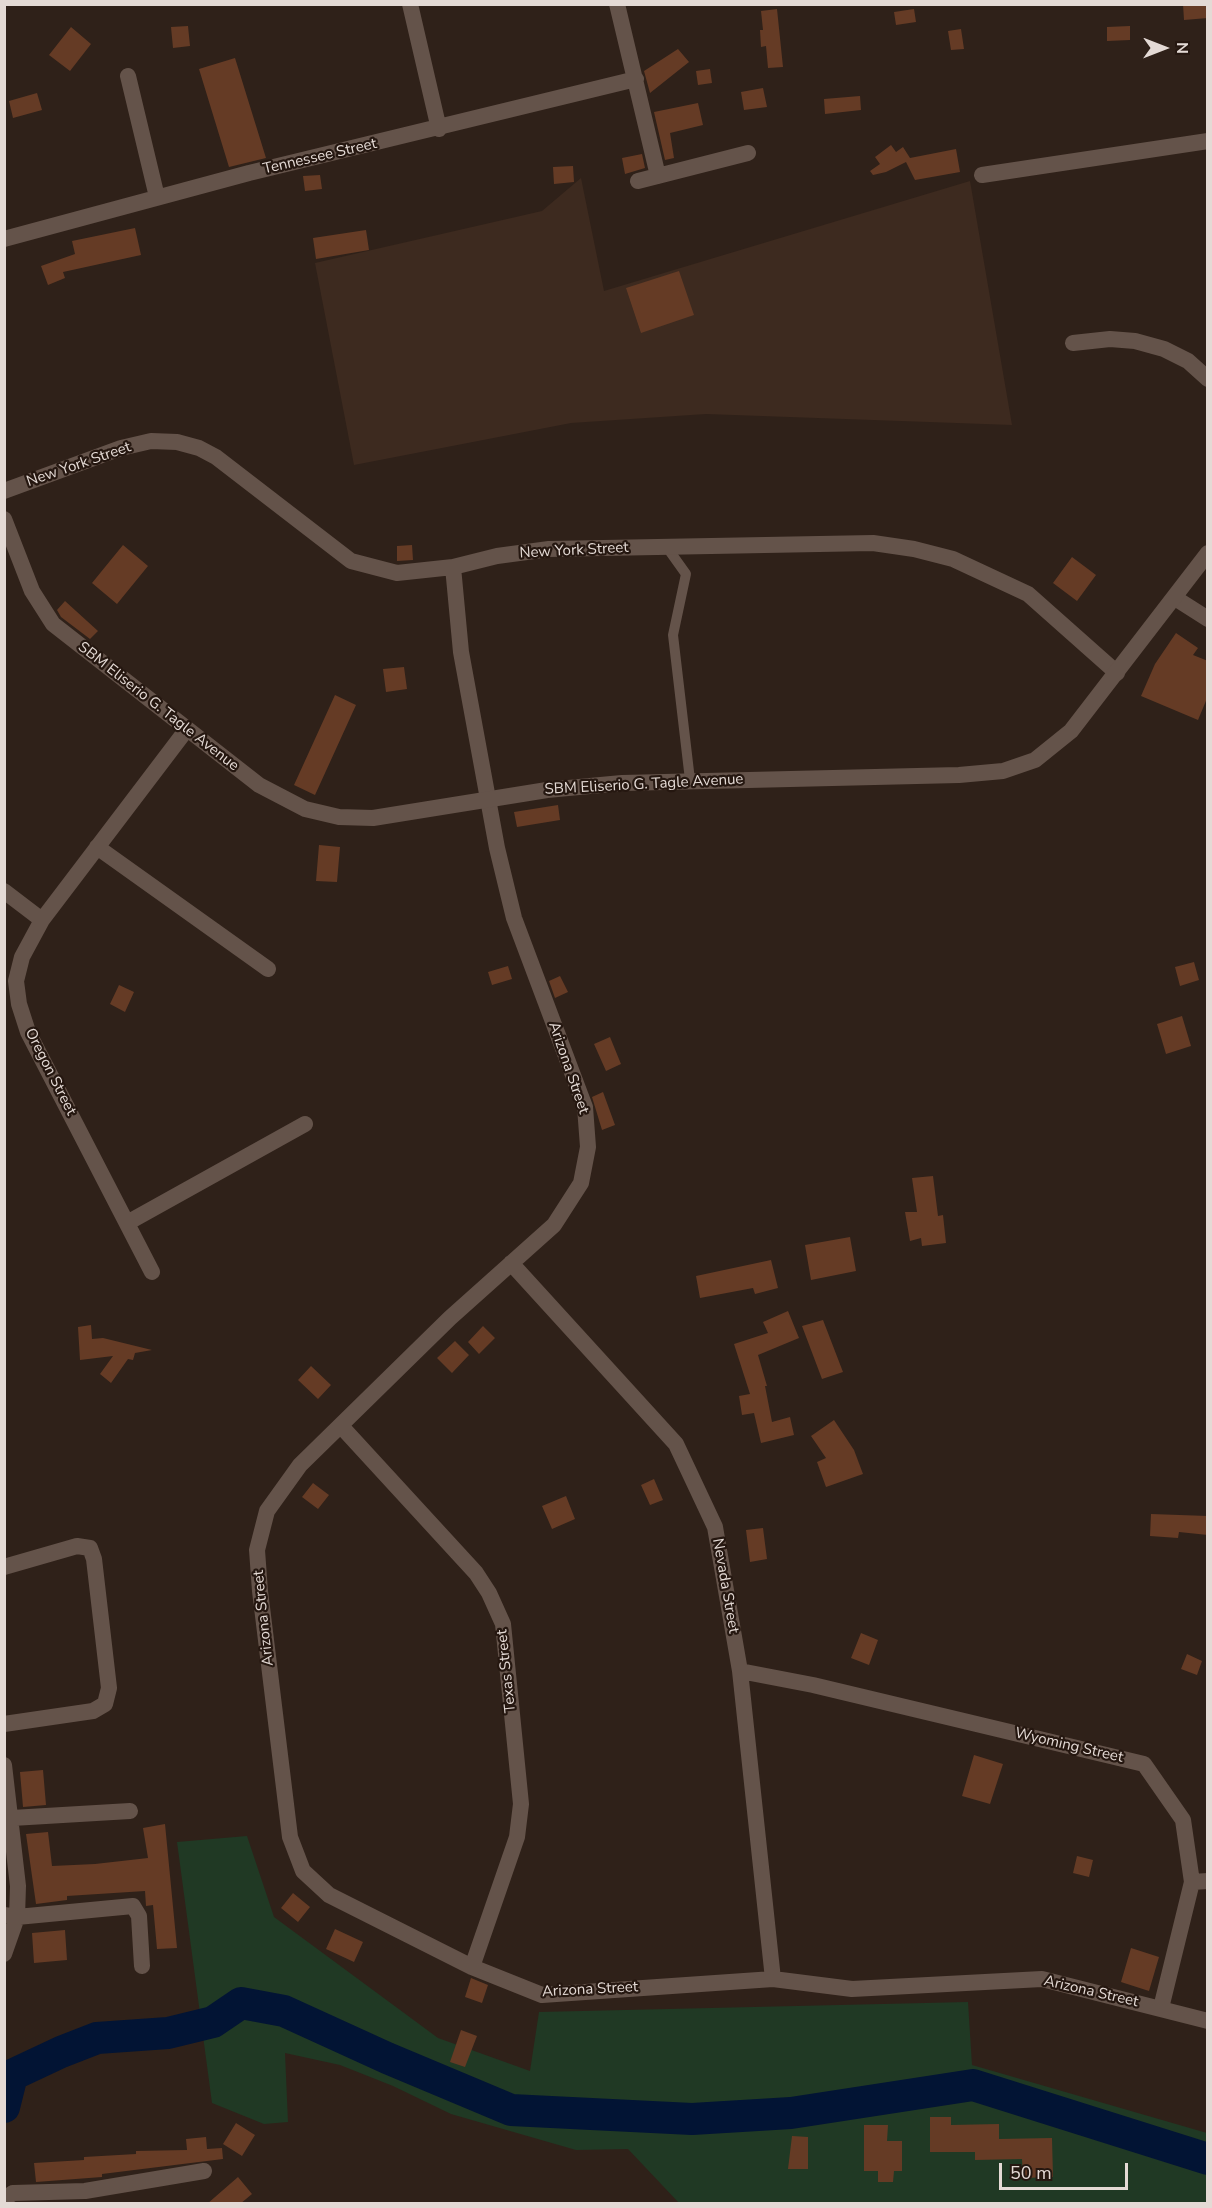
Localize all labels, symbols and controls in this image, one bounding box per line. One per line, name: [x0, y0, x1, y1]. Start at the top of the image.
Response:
north arrow: [1134, 18, 1194, 78]
text: N: [1171, 42, 1193, 54]
street label: Tennessee Street: [261, 135, 379, 179]
street label: New York Street: [24, 439, 134, 491]
street label: New York Street: [519, 539, 629, 563]
street label: SBM Eliserio G. Tagle Avenue: [74, 639, 242, 775]
street label: SBM Eliserio G. Tagle Avenue: [544, 771, 744, 799]
street label: Arizona Street: [544, 1020, 592, 1116]
street label: Oregon Street: [20, 1026, 80, 1118]
street label: Nevada Street: [708, 1537, 742, 1635]
street label: Arizona Street: [250, 1569, 278, 1667]
street label: Texas Street: [494, 1629, 520, 1713]
street label: Wyoming Street: [1013, 1725, 1125, 1767]
street label: Arizona Street: [1042, 1972, 1140, 2012]
street label: Arizona Street: [542, 1978, 638, 2002]
scale bar: [1002, 2151, 1131, 2189]
text: 50 m: [1010, 2161, 1052, 2185]

